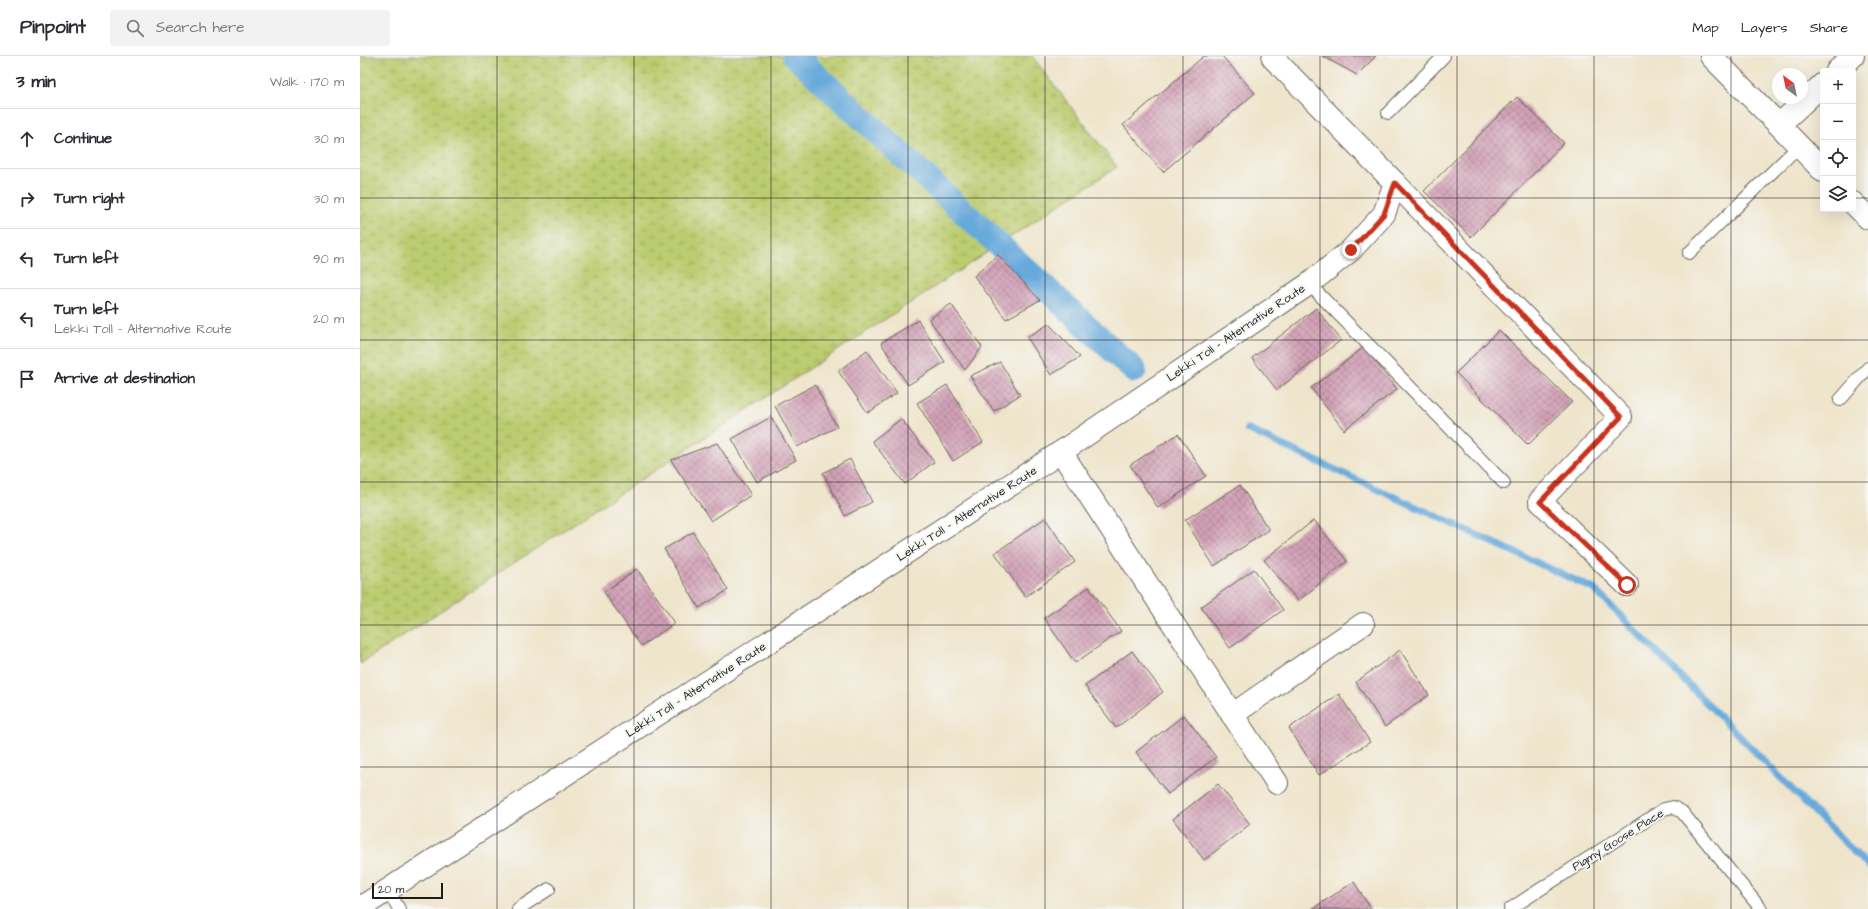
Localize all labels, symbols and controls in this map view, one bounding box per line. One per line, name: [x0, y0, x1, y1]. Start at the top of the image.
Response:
search box: [110, 10, 390, 46]
text: Pinpoint: [20, 14, 86, 41]
icon: search: [124, 17, 146, 39]
text: Search here: [156, 17, 244, 38]
text: Map: [1692, 18, 1719, 38]
text: Layers: [1741, 18, 1788, 38]
text: Share: [1810, 18, 1848, 38]
north arrow: [1772, 68, 1808, 104]
map controls: [1820, 68, 1856, 212]
button: +: [1820, 68, 1856, 104]
text: 3 min: [16, 70, 56, 94]
text: Walk · 170 m: [270, 73, 344, 91]
button: −: [1820, 104, 1856, 140]
icon: ahead: [16, 128, 38, 150]
text: Continue: [54, 128, 112, 149]
text: 30 m: [314, 130, 344, 148]
button: locate: [1820, 140, 1856, 176]
button: layers: [1820, 176, 1856, 212]
icon: right: [16, 188, 38, 210]
text: Turn right: [54, 188, 125, 209]
text: 30 m: [314, 190, 344, 208]
route end: [1342, 241, 1360, 259]
icon: left: [16, 248, 38, 270]
text: Turn left: [54, 248, 118, 269]
text: 90 m: [313, 250, 344, 268]
street label: Lekki Toll - Alternative Route: [1163, 280, 1309, 386]
text: Turn left: [54, 299, 118, 320]
icon: left: [16, 308, 38, 330]
text: 20 m: [313, 310, 344, 328]
text: Lekki Toll - Alternative Route: [54, 320, 232, 338]
icon: arrive: [16, 368, 38, 390]
text: Arrive at destination: [54, 368, 195, 389]
street label: Lekki Toll - Alternative Route: [894, 462, 1041, 566]
route start: [1618, 576, 1636, 594]
street label: Lekki Toll - Alternative Route: [623, 638, 770, 742]
street label: Pigmy Goose Place: [1569, 805, 1668, 876]
scale bar: [372, 881, 443, 900]
text: 20 m: [378, 882, 404, 897]

